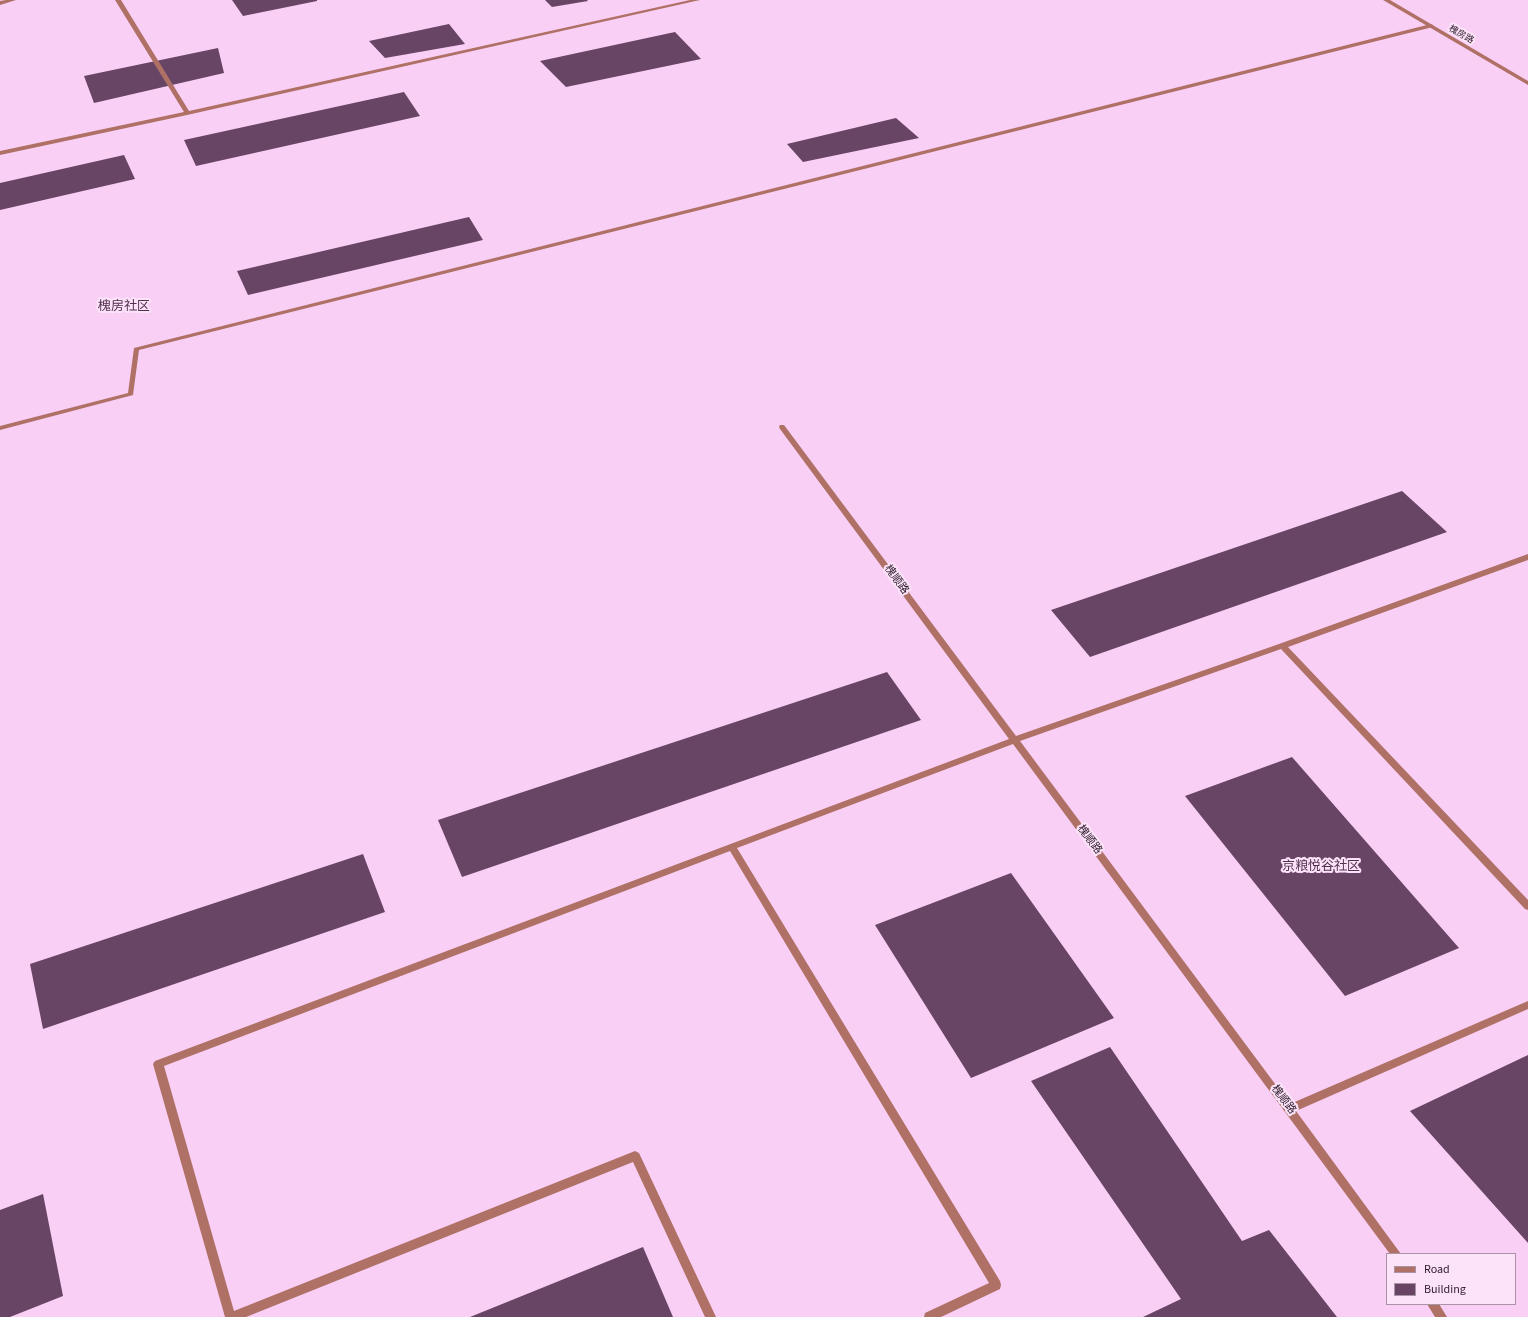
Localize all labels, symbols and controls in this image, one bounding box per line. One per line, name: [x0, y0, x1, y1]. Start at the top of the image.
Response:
street label: 槐房路: [1447, 24, 1475, 46]
district label: 槐房社区: [98, 299, 150, 315]
street label: 槐顺路: [881, 563, 911, 597]
street label: 槐顺路: [1074, 823, 1104, 857]
district label: 京粮悦谷社区: [1282, 859, 1360, 875]
street label: 槐顺路: [1268, 1083, 1298, 1117]
legend: [1386, 1253, 1516, 1305]
text: Road: [1424, 1261, 1450, 1278]
text: Building: [1424, 1281, 1466, 1298]

